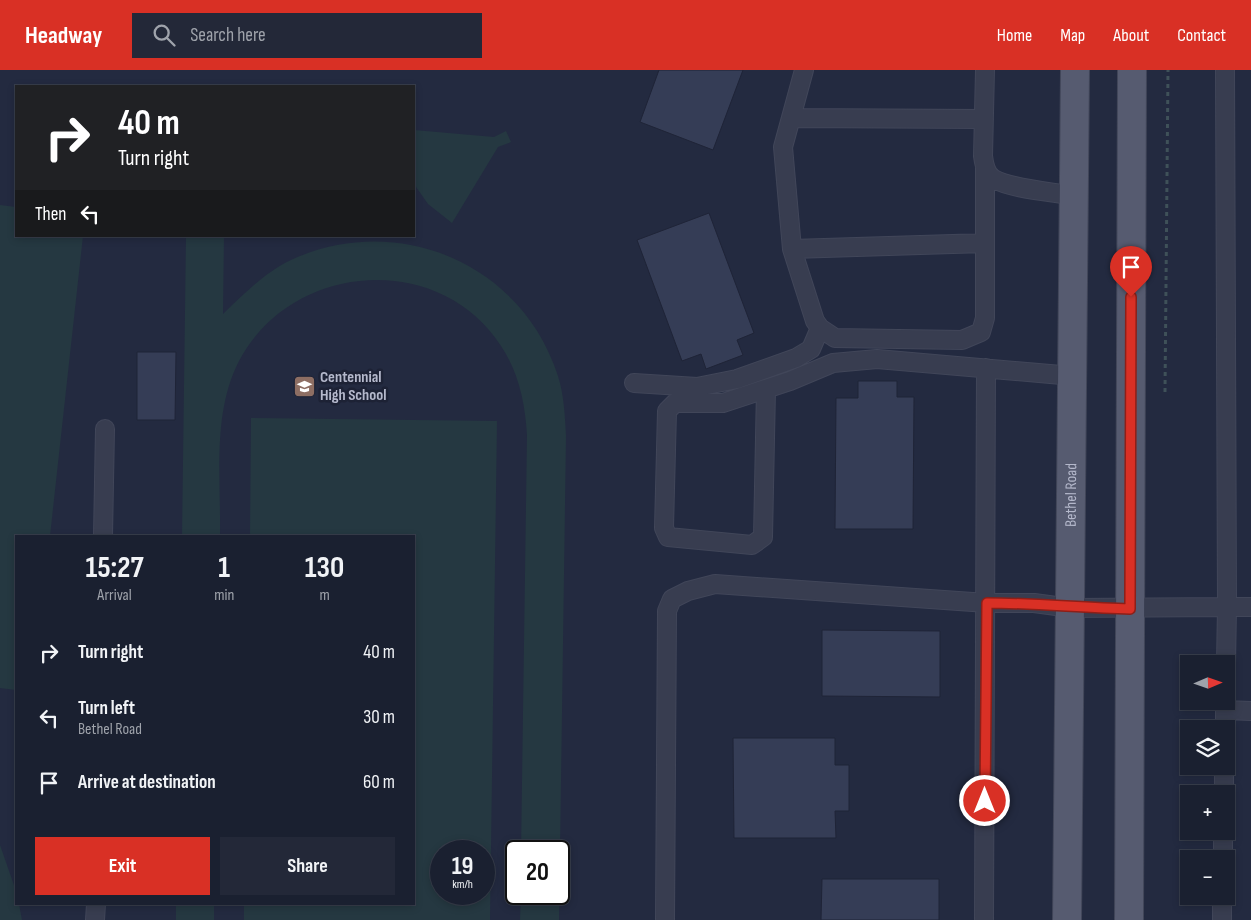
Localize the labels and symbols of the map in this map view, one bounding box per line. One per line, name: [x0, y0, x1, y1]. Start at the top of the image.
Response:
pin: [1110, 246, 1152, 297]
place label: Centennial High School: [320, 368, 386, 405]
school or university icon: Centennial High School: [292, 374, 316, 398]
street label: Bethel Road: [1061, 463, 1081, 527]
north arrow: [1180, 655, 1235, 710]
position arrow: [958, 774, 1010, 826]
speed limit sign: 20: [505, 840, 570, 905]

